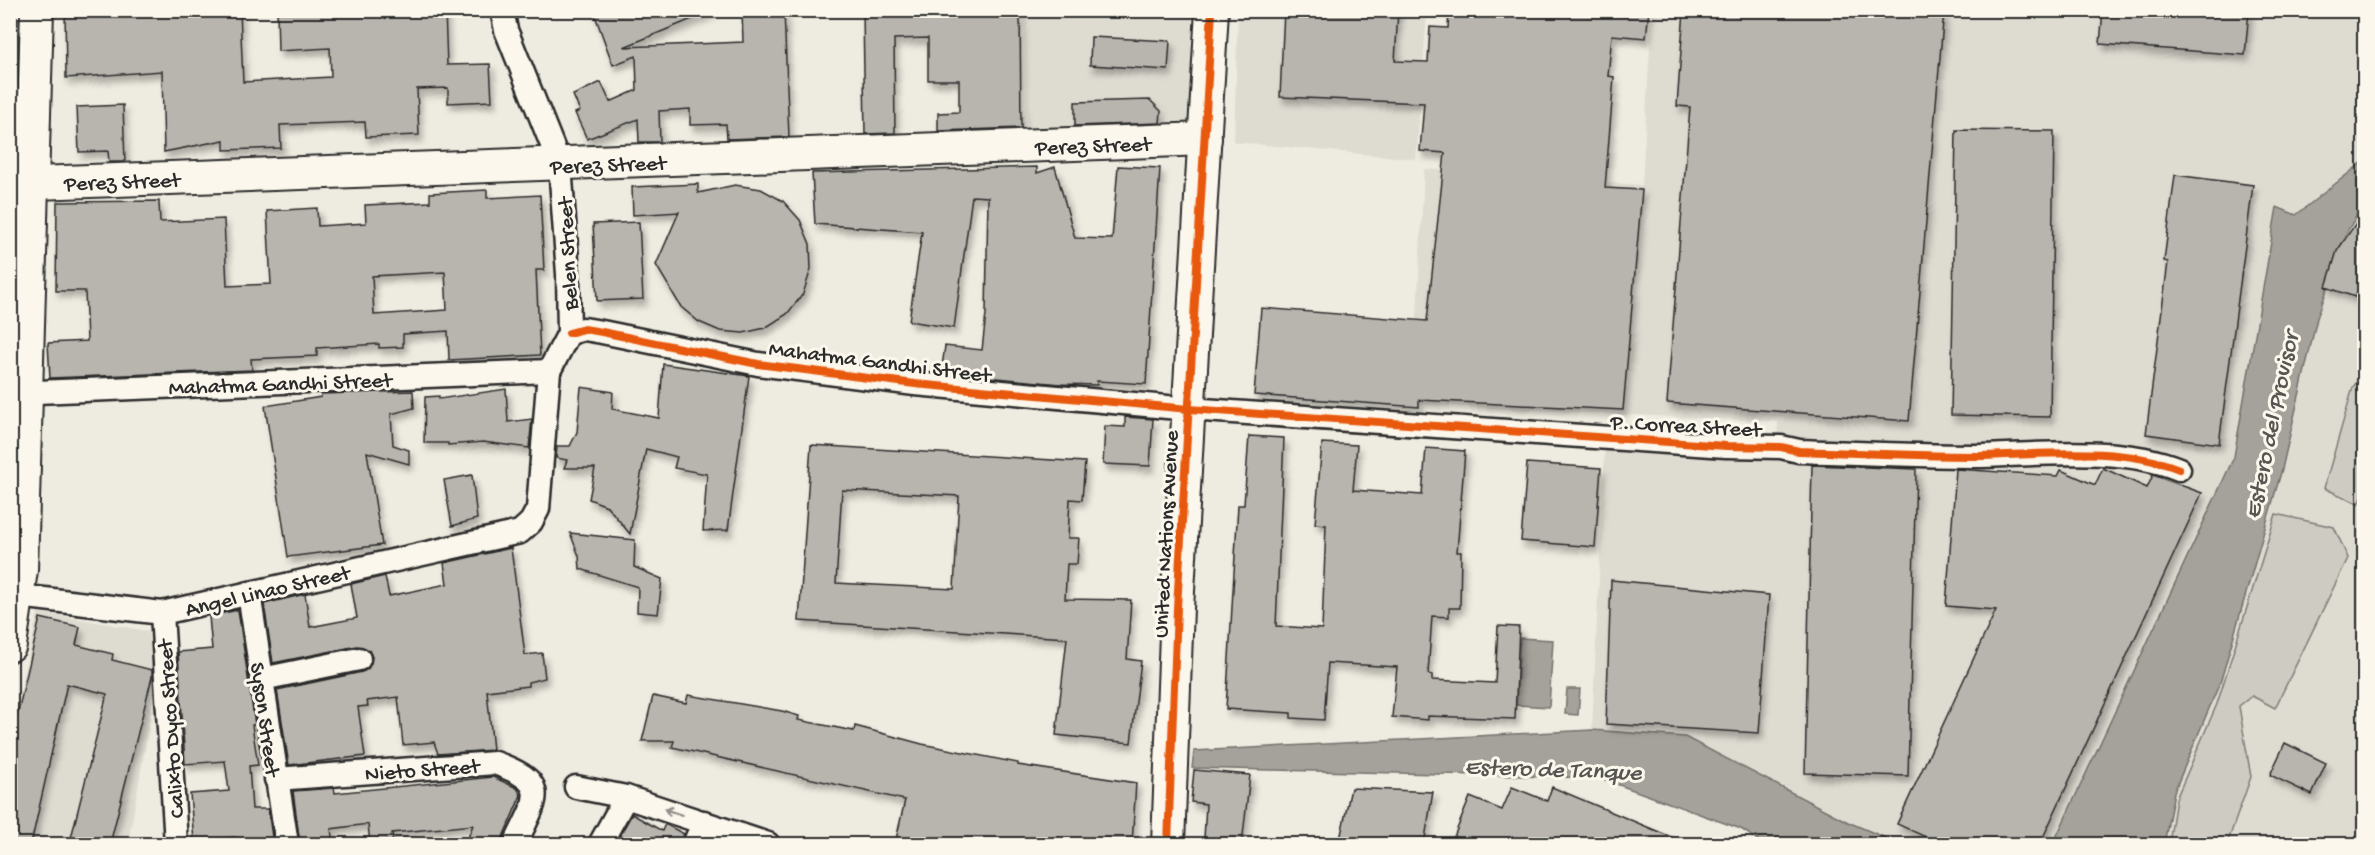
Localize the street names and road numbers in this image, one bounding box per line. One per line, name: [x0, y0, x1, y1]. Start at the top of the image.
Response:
street label: Perez Street: [1034, 133, 1154, 163]
street label: Perez Street: [549, 152, 669, 182]
street label: Perez Street: [63, 169, 183, 199]
street label: Belen Street: [554, 195, 586, 312]
street label: Mahatma Gandhi Street: [767, 337, 994, 391]
street label: Mahatma Gandhi Street: [168, 369, 394, 403]
street label: P. Correa Street: [1609, 411, 1764, 445]
street label: United Nations Avenue: [1150, 429, 1186, 639]
street label: Angel Linao Street: [183, 561, 355, 624]
street label: Calixto Dyco Street: [154, 637, 192, 819]
street label: Syson Street: [242, 661, 284, 780]
street label: Nieto Street: [364, 755, 482, 789]

